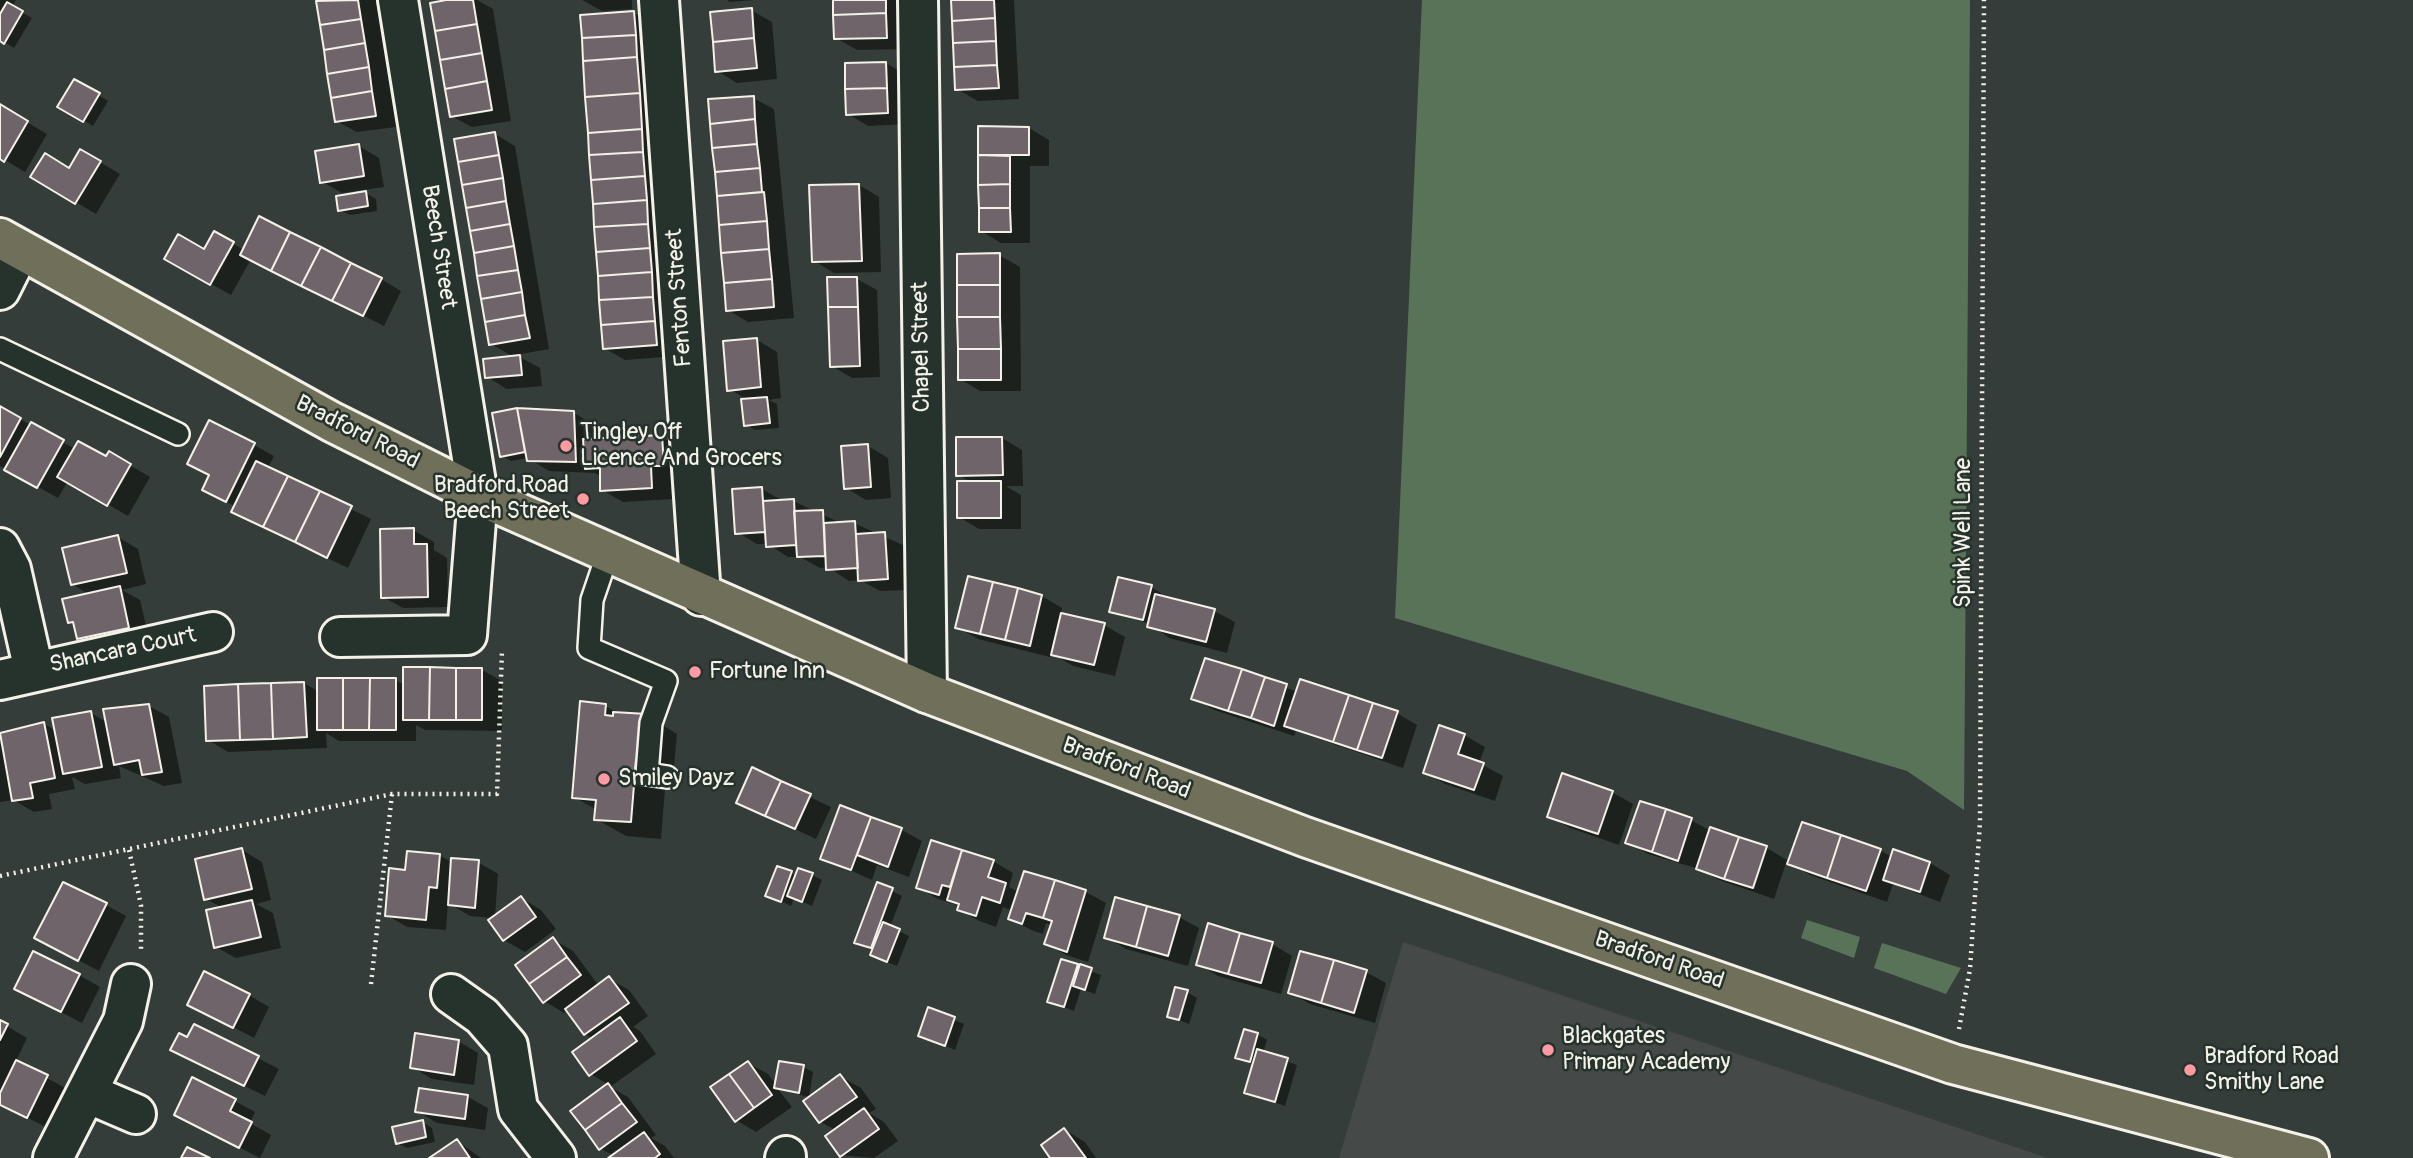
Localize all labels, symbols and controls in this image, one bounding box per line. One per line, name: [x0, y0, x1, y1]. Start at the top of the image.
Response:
street label: Beech Street: [415, 183, 461, 311]
street label: Fenton Street: [661, 228, 699, 368]
street label: Chapel Street: [907, 281, 937, 413]
street label: Bradford Road: [291, 390, 423, 476]
place label: Tingley Off Licence And Grocers: [580, 419, 782, 473]
marker: Tingley Off Licence And Grocers: [558, 438, 574, 454]
street label: Spink Well Lane: [1950, 458, 1978, 608]
place label: Bradford Road Beech Street: [434, 472, 569, 526]
marker: Bradford Road Beech Street: [575, 491, 591, 507]
street label: Shancara Court: [47, 622, 199, 680]
place label: Fortune Inn: [709, 658, 825, 686]
marker: Fortune Inn: [687, 664, 703, 680]
street label: Bradford Road: [1058, 732, 1194, 806]
place label: Smiley Dayz: [618, 765, 734, 793]
marker: Smiley Dayz: [596, 771, 612, 787]
street label: Bradford Road: [1591, 926, 1727, 996]
place label: Blackgates Primary Academy: [1562, 1023, 1730, 1077]
marker: Blackgates Primary Academy: [1540, 1042, 1556, 1058]
place label: Bradford Road Smithy Lane: [2204, 1043, 2339, 1097]
marker: Bradford Road Smithy Lane: [2182, 1062, 2198, 1078]

